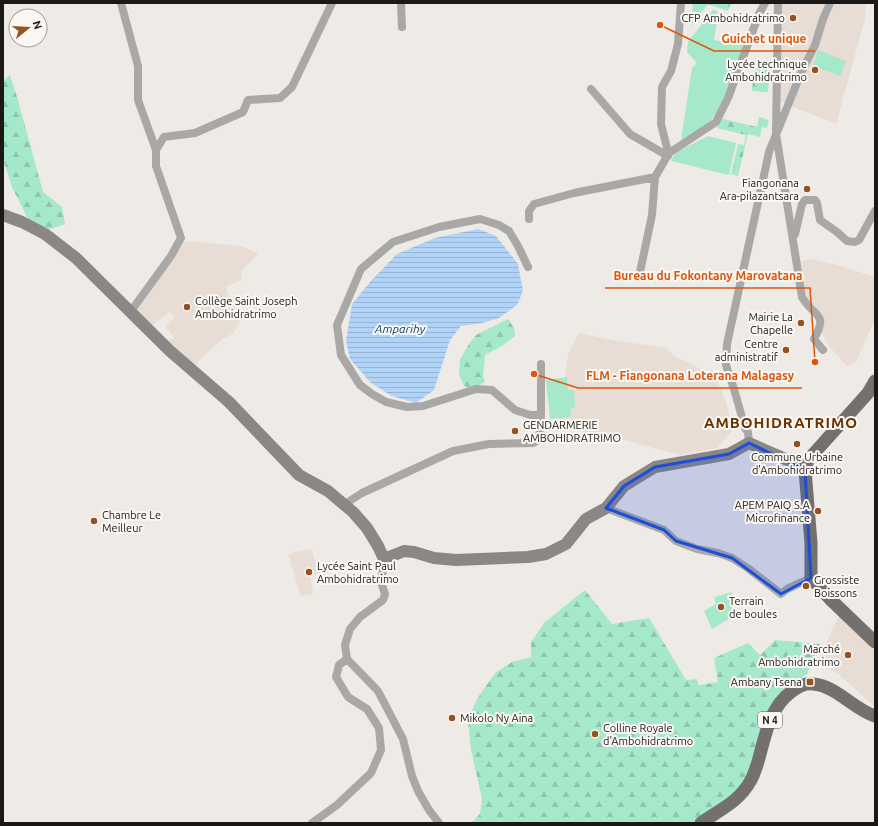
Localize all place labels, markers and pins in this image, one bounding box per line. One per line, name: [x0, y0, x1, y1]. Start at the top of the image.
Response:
place label: CFP Ambohidratrimo: [682, 12, 785, 24]
marker: CFP Ambohidratrimo: [788, 13, 798, 23]
callout: Guichet unique: [714, 27, 815, 51]
place label: Lycée technique Ambohidratrimo: [725, 58, 807, 83]
marker: Lycée technique Ambohidratrimo: [810, 65, 820, 75]
place label: Fiangonana Ara-pilazantsara: [720, 177, 799, 202]
marker: Fiangonana Ara-pilazantsara: [802, 184, 812, 194]
callout: Bureau du Fokontany Marovatana: [605, 264, 810, 288]
place label: Collège Saint Joseph Ambohidratrimo: [195, 295, 298, 320]
marker: Collège Saint Joseph Ambohidratrimo: [182, 302, 192, 312]
place label: Mairie La Chapelle: [748, 311, 793, 336]
marker: Mairie La Chapelle: [796, 318, 806, 328]
place label: Centre administratif: [715, 338, 779, 363]
marker: Centre administratif: [781, 345, 791, 355]
callout: FLM - Fiangonana Loterana Malagasy: [578, 364, 802, 388]
place label: GENDARMERIE AMBOHIDRATRIMO: [523, 419, 621, 444]
marker: GENDARMERIE AMBOHIDRATRIMO: [510, 426, 520, 436]
marker: Commune Urbaine d'Ambohidratrimo: [792, 439, 802, 449]
place label: Commune Urbaine d'Ambohidratrimo: [751, 451, 843, 476]
place label: APEM PAIQ S.A Microfinance: [735, 499, 811, 524]
marker: APEM PAIQ S.A Microfinance: [813, 506, 823, 516]
place label: Chambre Le Meilleur: [102, 509, 161, 534]
marker: Chambre Le Meilleur: [89, 516, 99, 526]
place label: Lycée Saint Paul Ambohidratrimo: [317, 560, 399, 585]
marker: Lycée Saint Paul Ambohidratrimo: [304, 567, 314, 577]
place label: Grossiste Boissons: [814, 574, 859, 599]
marker: Grossiste Boissons: [801, 581, 811, 591]
place label: Terrain de boules: [729, 595, 777, 620]
marker: Terrain de boules: [716, 602, 726, 612]
place label: Marché Ambohidratrimo: [758, 643, 840, 668]
marker: Marché Ambohidratrimo: [843, 650, 853, 660]
place label: Ambany Tsena: [731, 676, 802, 688]
marker: Ambany Tsena: [805, 677, 815, 687]
place label: Mikolo Ny Aina: [460, 712, 533, 724]
marker: Mikolo Ny Aina: [447, 713, 457, 723]
place label: Colline Royale d'Ambohidratrimo: [603, 722, 693, 747]
marker: Colline Royale d'Ambohidratrimo: [590, 729, 600, 739]

